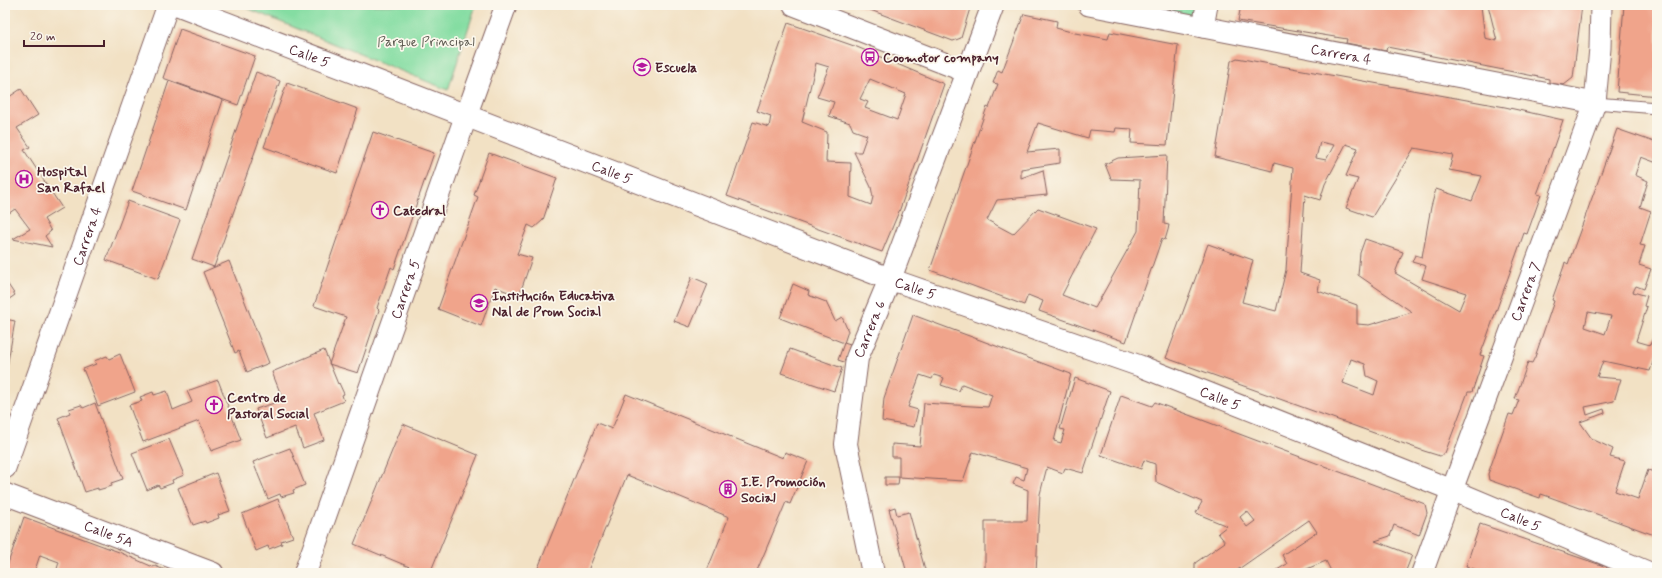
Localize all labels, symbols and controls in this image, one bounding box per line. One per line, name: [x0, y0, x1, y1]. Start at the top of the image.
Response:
scale bar: [24, 22, 104, 48]
text: 20 m: [30, 29, 56, 45]
park label: Parque Principal: [377, 33, 475, 51]
street label: Calle 5: [286, 40, 332, 72]
street label: Carrera 4: [1309, 40, 1373, 70]
bus stop icon: Coomotor company: [860, 47, 880, 67]
place label: Coomotor company: [883, 49, 999, 67]
school or university icon: Escuela: [632, 57, 652, 77]
place label: Escuela: [655, 59, 697, 77]
street label: Calle 5: [589, 157, 635, 189]
place label: Hospital San Rafael: [37, 163, 105, 197]
hospital icon: Hospital San Rafael: [14, 169, 34, 189]
church icon: Catedral: [370, 200, 390, 220]
place label: Catedral: [393, 202, 446, 220]
street label: Carrera 4: [69, 204, 106, 268]
street label: Carrera 5: [387, 257, 425, 322]
street label: Carrera 7: [1507, 259, 1546, 324]
street label: Calle 5: [892, 273, 938, 304]
place label: Institución Educativa Nal de Prom Social: [492, 287, 615, 321]
school or university icon: Institución Educativa Nal de Prom Social: [469, 293, 489, 313]
street label: Carrera 6: [850, 298, 890, 361]
street label: Calle 5: [1197, 383, 1243, 415]
place label: Centro de Pastoral Social: [227, 389, 309, 423]
church icon: Centro de Pastoral Social: [204, 395, 224, 415]
place label: I.E. Promoción Social: [741, 473, 826, 507]
building icon: I.E. Promoción Social: [718, 479, 738, 499]
street label: Calle 5: [1497, 503, 1543, 536]
street label: Calle 5A: [81, 517, 136, 552]

